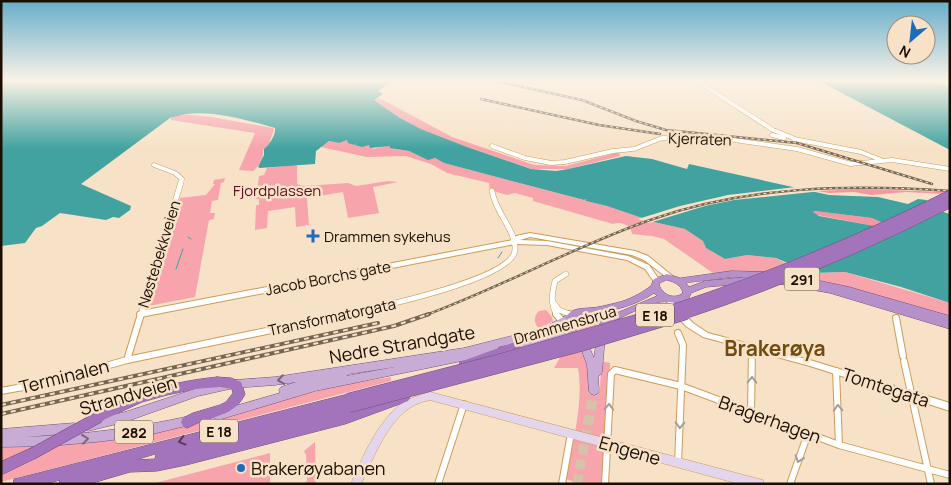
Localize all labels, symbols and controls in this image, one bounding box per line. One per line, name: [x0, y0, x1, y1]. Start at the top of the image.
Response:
north arrow: [886, 15, 936, 65]
text: N: [896, 41, 914, 63]
street label: Kjerraten: [668, 127, 732, 151]
park label: Fjordplassen: [233, 180, 321, 201]
street label: Nøstebekkveien: [133, 198, 185, 310]
place label: Drammen sykehus: [324, 226, 451, 247]
marker: Drammen sykehus: [306, 229, 320, 243]
street label: Jacob Borchs gate: [264, 256, 393, 300]
road number: 291: [784, 268, 820, 290]
street label: Transformatorgata: [266, 293, 398, 341]
street label: Drammensbrua: [511, 300, 619, 350]
road number: E 18: [636, 304, 674, 326]
street label: Nedre Strandgate: [327, 319, 477, 369]
district label: Brakerøya: [724, 334, 826, 362]
street label: Terminalen: [17, 353, 111, 399]
street label: Tomtegata: [839, 362, 933, 412]
street label: Strandveien: [77, 370, 179, 420]
one-way arrow: [277, 375, 286, 385]
one-way arrow: [747, 376, 757, 384]
street label: Bragerhagen: [716, 389, 824, 449]
one-way arrow: [604, 402, 614, 410]
one-way arrow: [832, 404, 843, 412]
road number: E 18: [200, 420, 238, 442]
road number: 282: [115, 421, 153, 444]
one-way arrow: [674, 421, 685, 429]
street label: Engene: [596, 430, 664, 470]
one-way arrow: [81, 434, 89, 445]
one-way arrow: [178, 435, 187, 446]
one-way arrow: [795, 454, 805, 462]
place label: Brakerøyabanen: [251, 456, 385, 480]
marker: Brakerøyabanen: [235, 462, 247, 474]

